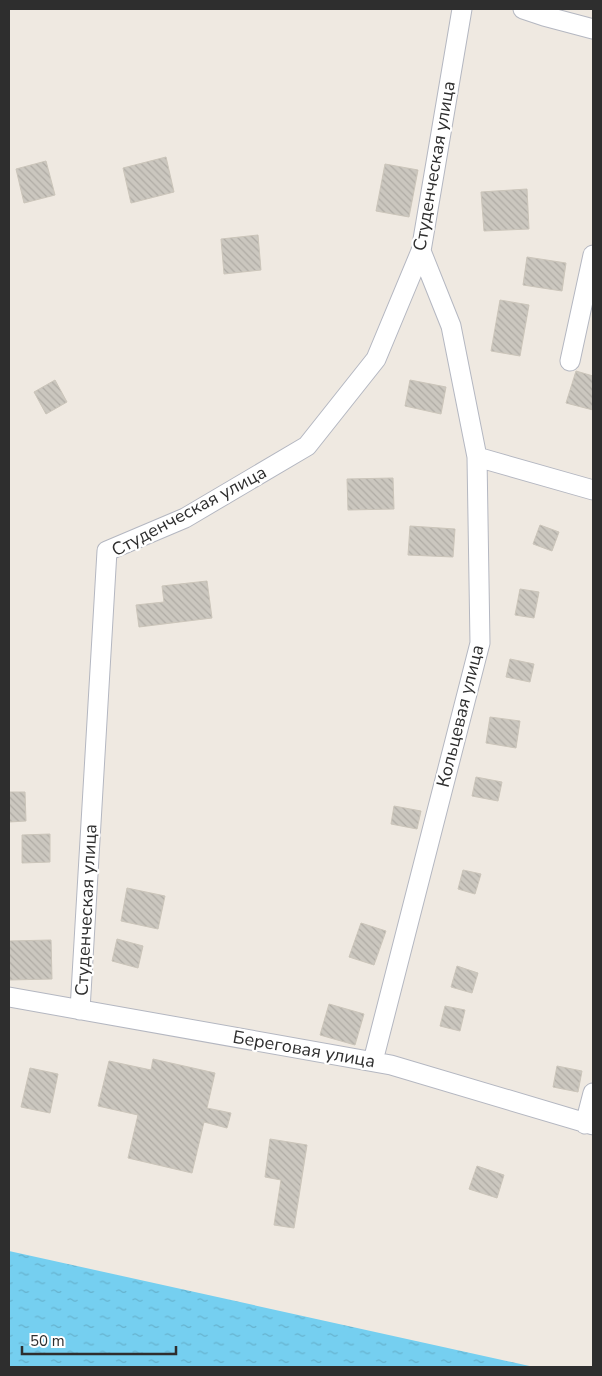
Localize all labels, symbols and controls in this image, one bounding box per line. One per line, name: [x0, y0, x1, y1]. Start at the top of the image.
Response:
street label: Студенческая улица: [407, 79, 461, 253]
street label: Студенческая улица: [107, 460, 271, 562]
street label: Кольцевая улица: [431, 642, 489, 790]
street label: Студенческая улица: [70, 823, 102, 997]
street label: Береговая улица: [231, 1025, 377, 1073]
scale bar: [22, 1324, 176, 1356]
text: 50 m: [30, 1331, 65, 1351]

